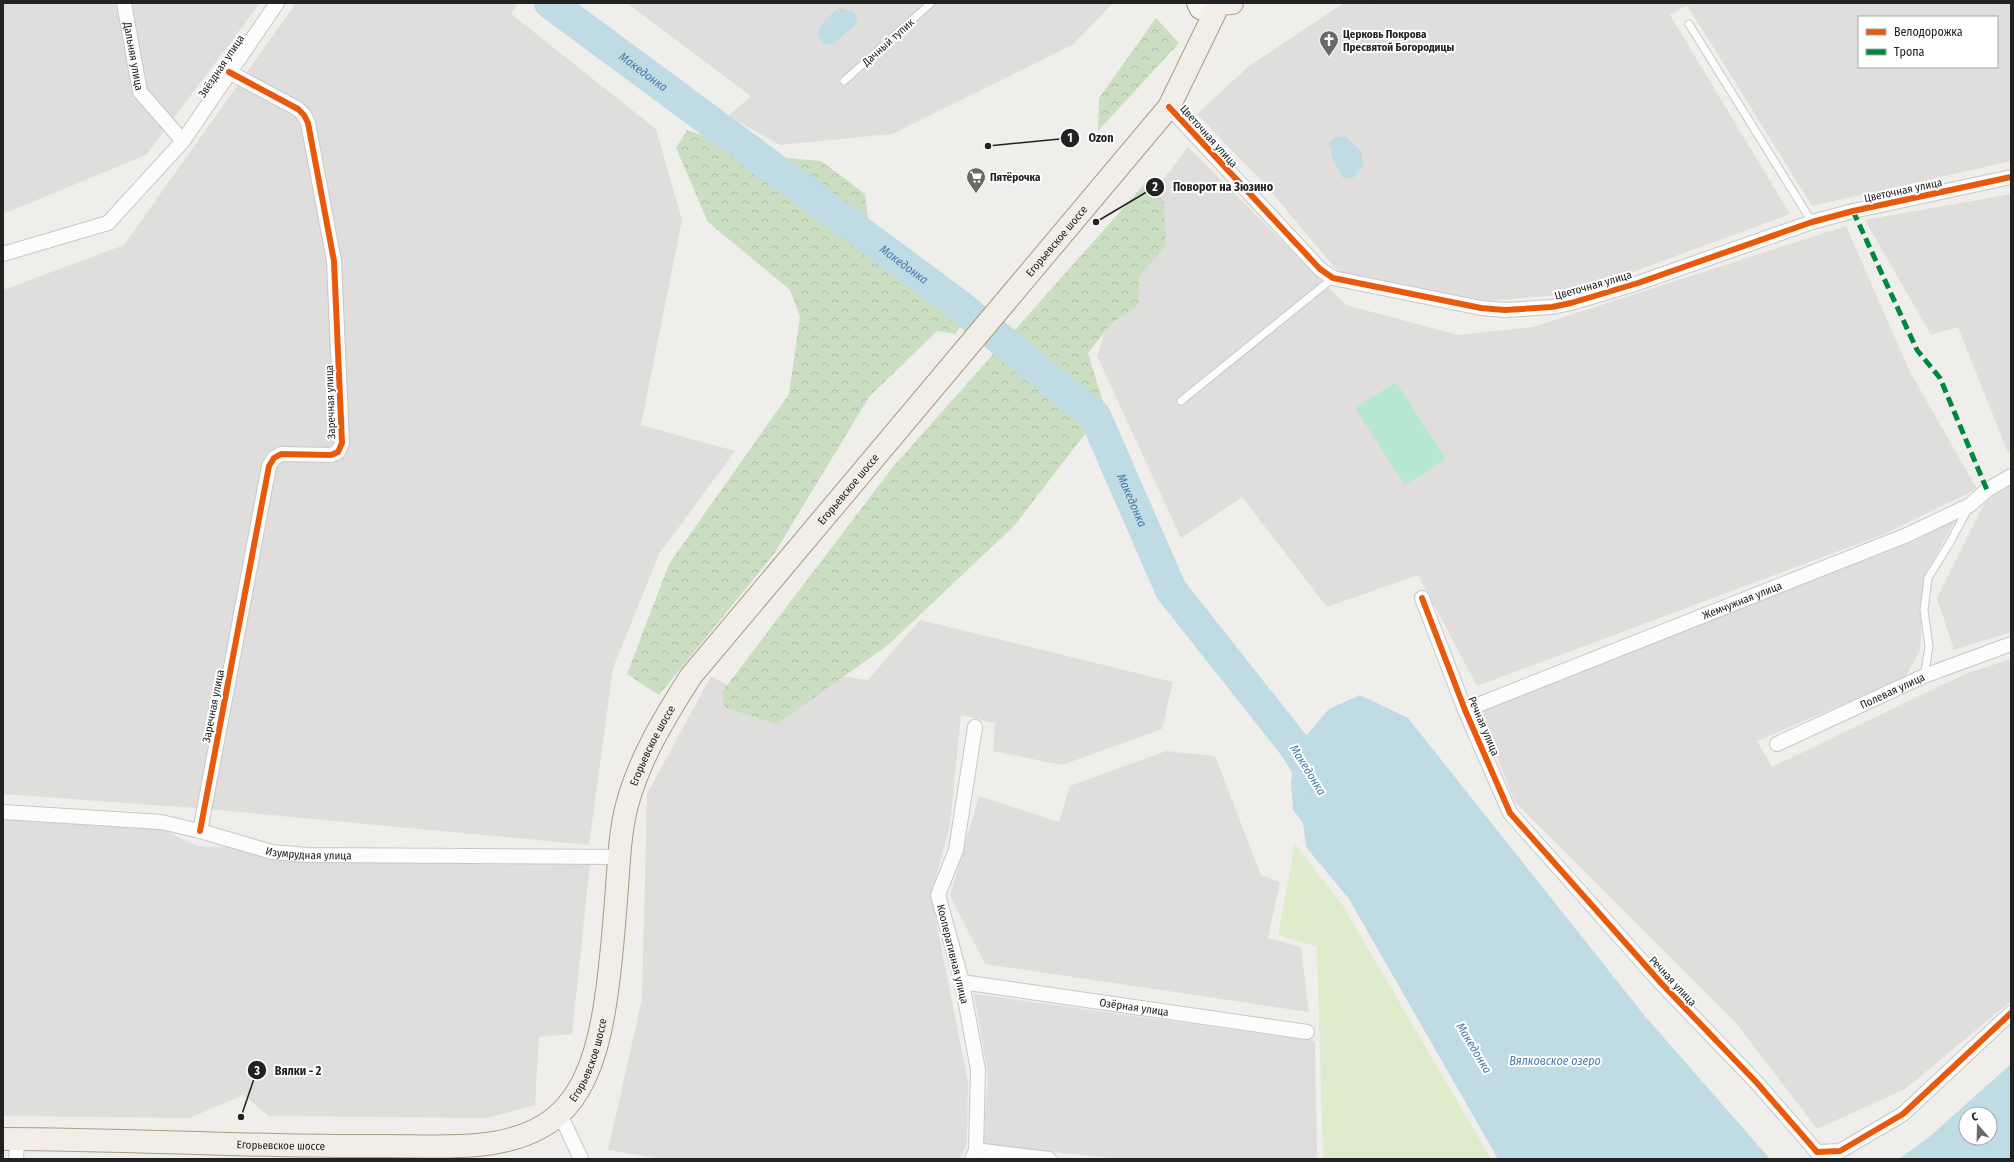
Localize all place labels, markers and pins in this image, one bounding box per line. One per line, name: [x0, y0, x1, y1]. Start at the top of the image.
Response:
place label: Церковь Покрова Пресвятой Богородицы: [1343, 28, 1454, 54]
church icon: Церковь Покрова Пресвятой Богородицы: [1318, 29, 1340, 57]
callout: Ozon: [1060, 126, 1121, 150]
supermarket icon: Пятёрочка: [965, 166, 987, 194]
place label: Пятёрочка: [990, 171, 1041, 184]
callout: Поворот на Зюзино: [1145, 175, 1281, 199]
callout: Вялки - 2: [247, 1058, 329, 1082]

